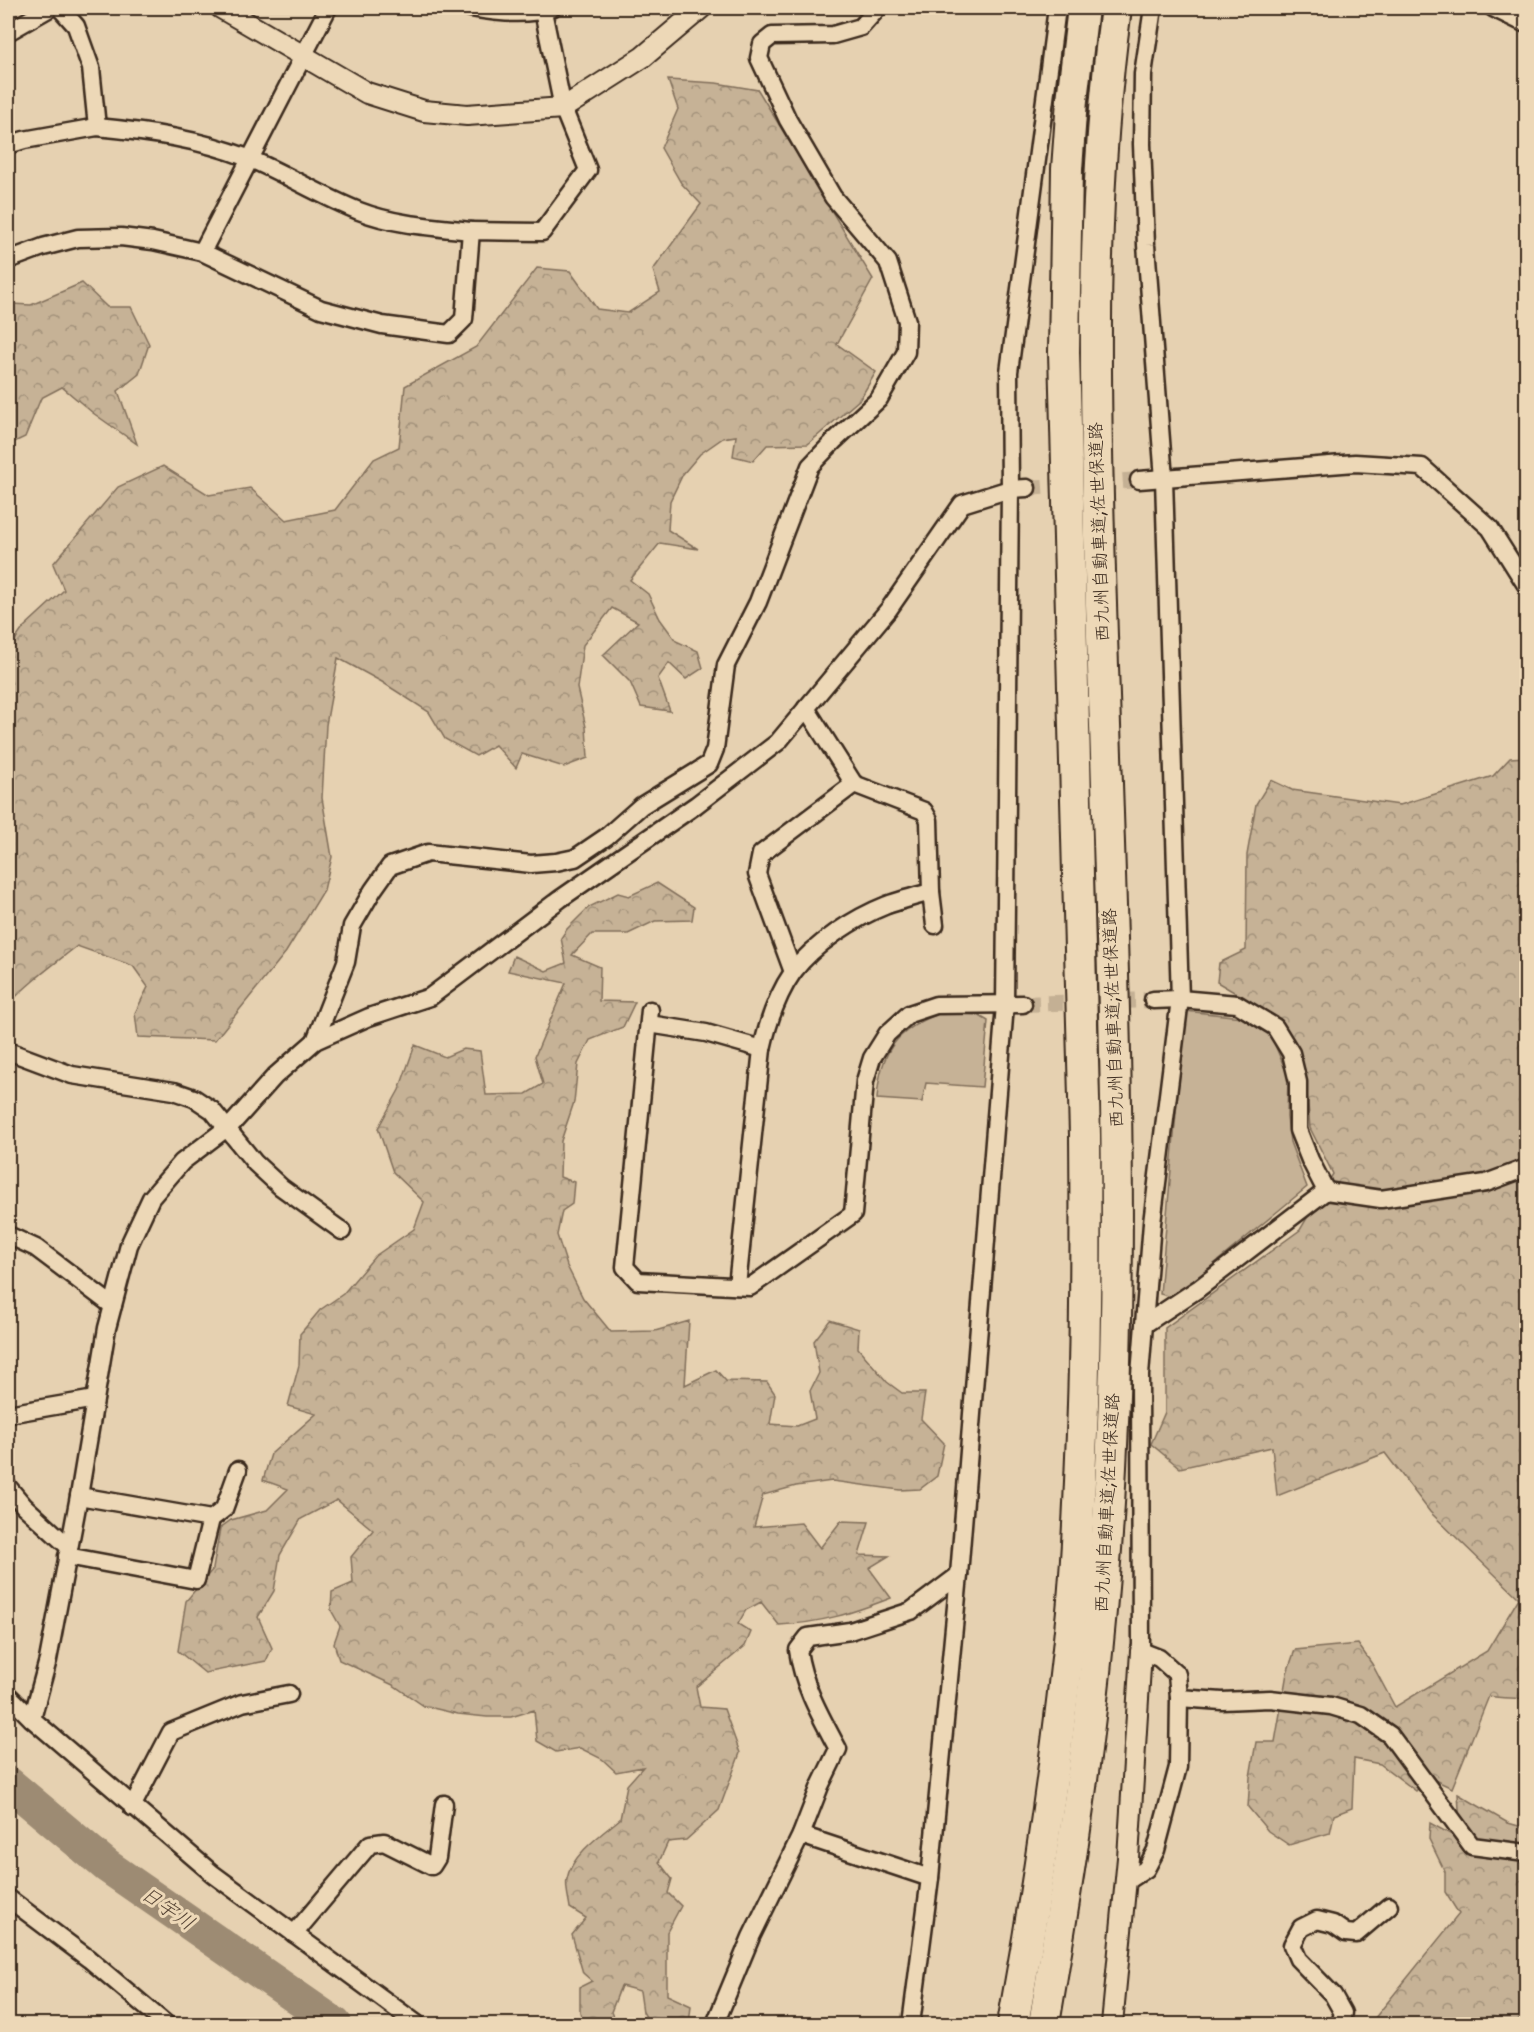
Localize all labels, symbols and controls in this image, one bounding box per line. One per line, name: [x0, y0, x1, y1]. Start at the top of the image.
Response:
street label: 西九州自動車道;佐世保道路: [1084, 422, 1116, 642]
street label: 西九州自動車道;佐世保道路: [1098, 908, 1130, 1128]
street label: 西九州自動車道;佐世保道路: [1090, 1393, 1126, 1614]
water label: 日宇川: [135, 1881, 199, 1937]

